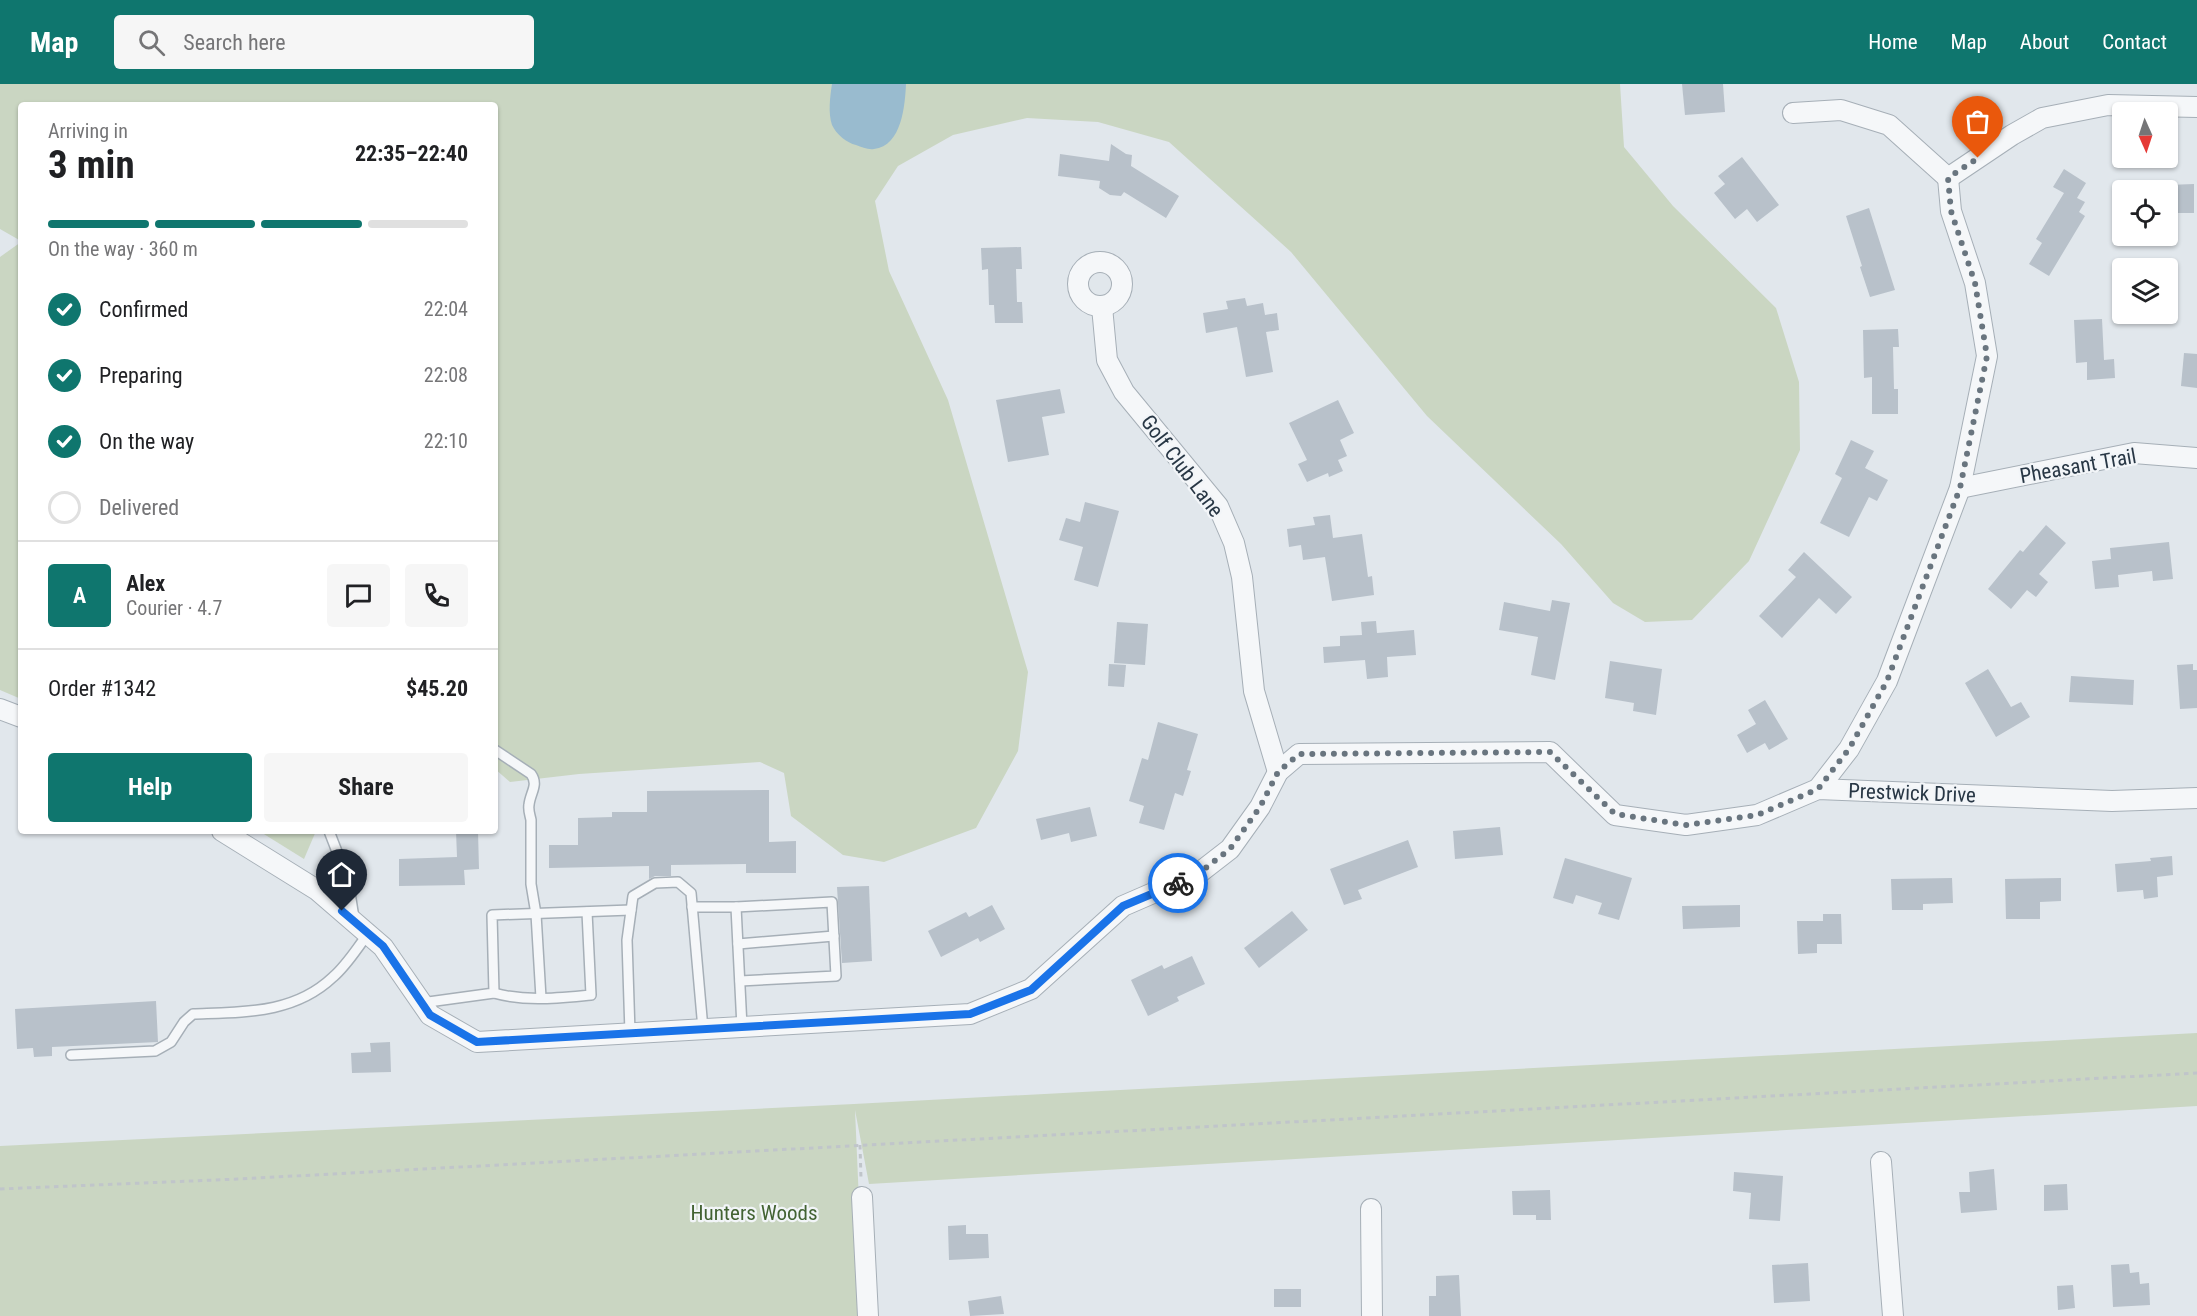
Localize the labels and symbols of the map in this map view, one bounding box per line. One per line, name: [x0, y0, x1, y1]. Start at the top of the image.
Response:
pin: [1952, 96, 2003, 158]
north arrow: [2112, 102, 2178, 168]
street label: Golf Club Lane: [1136, 410, 1228, 522]
street label: Pheasant Trail: [2018, 444, 2138, 488]
street label: Prestwick Drive: [1848, 779, 1976, 807]
pin: [316, 849, 367, 911]
courier: [1148, 853, 1208, 913]
park label: Hunters Woods: [691, 1201, 817, 1225]

